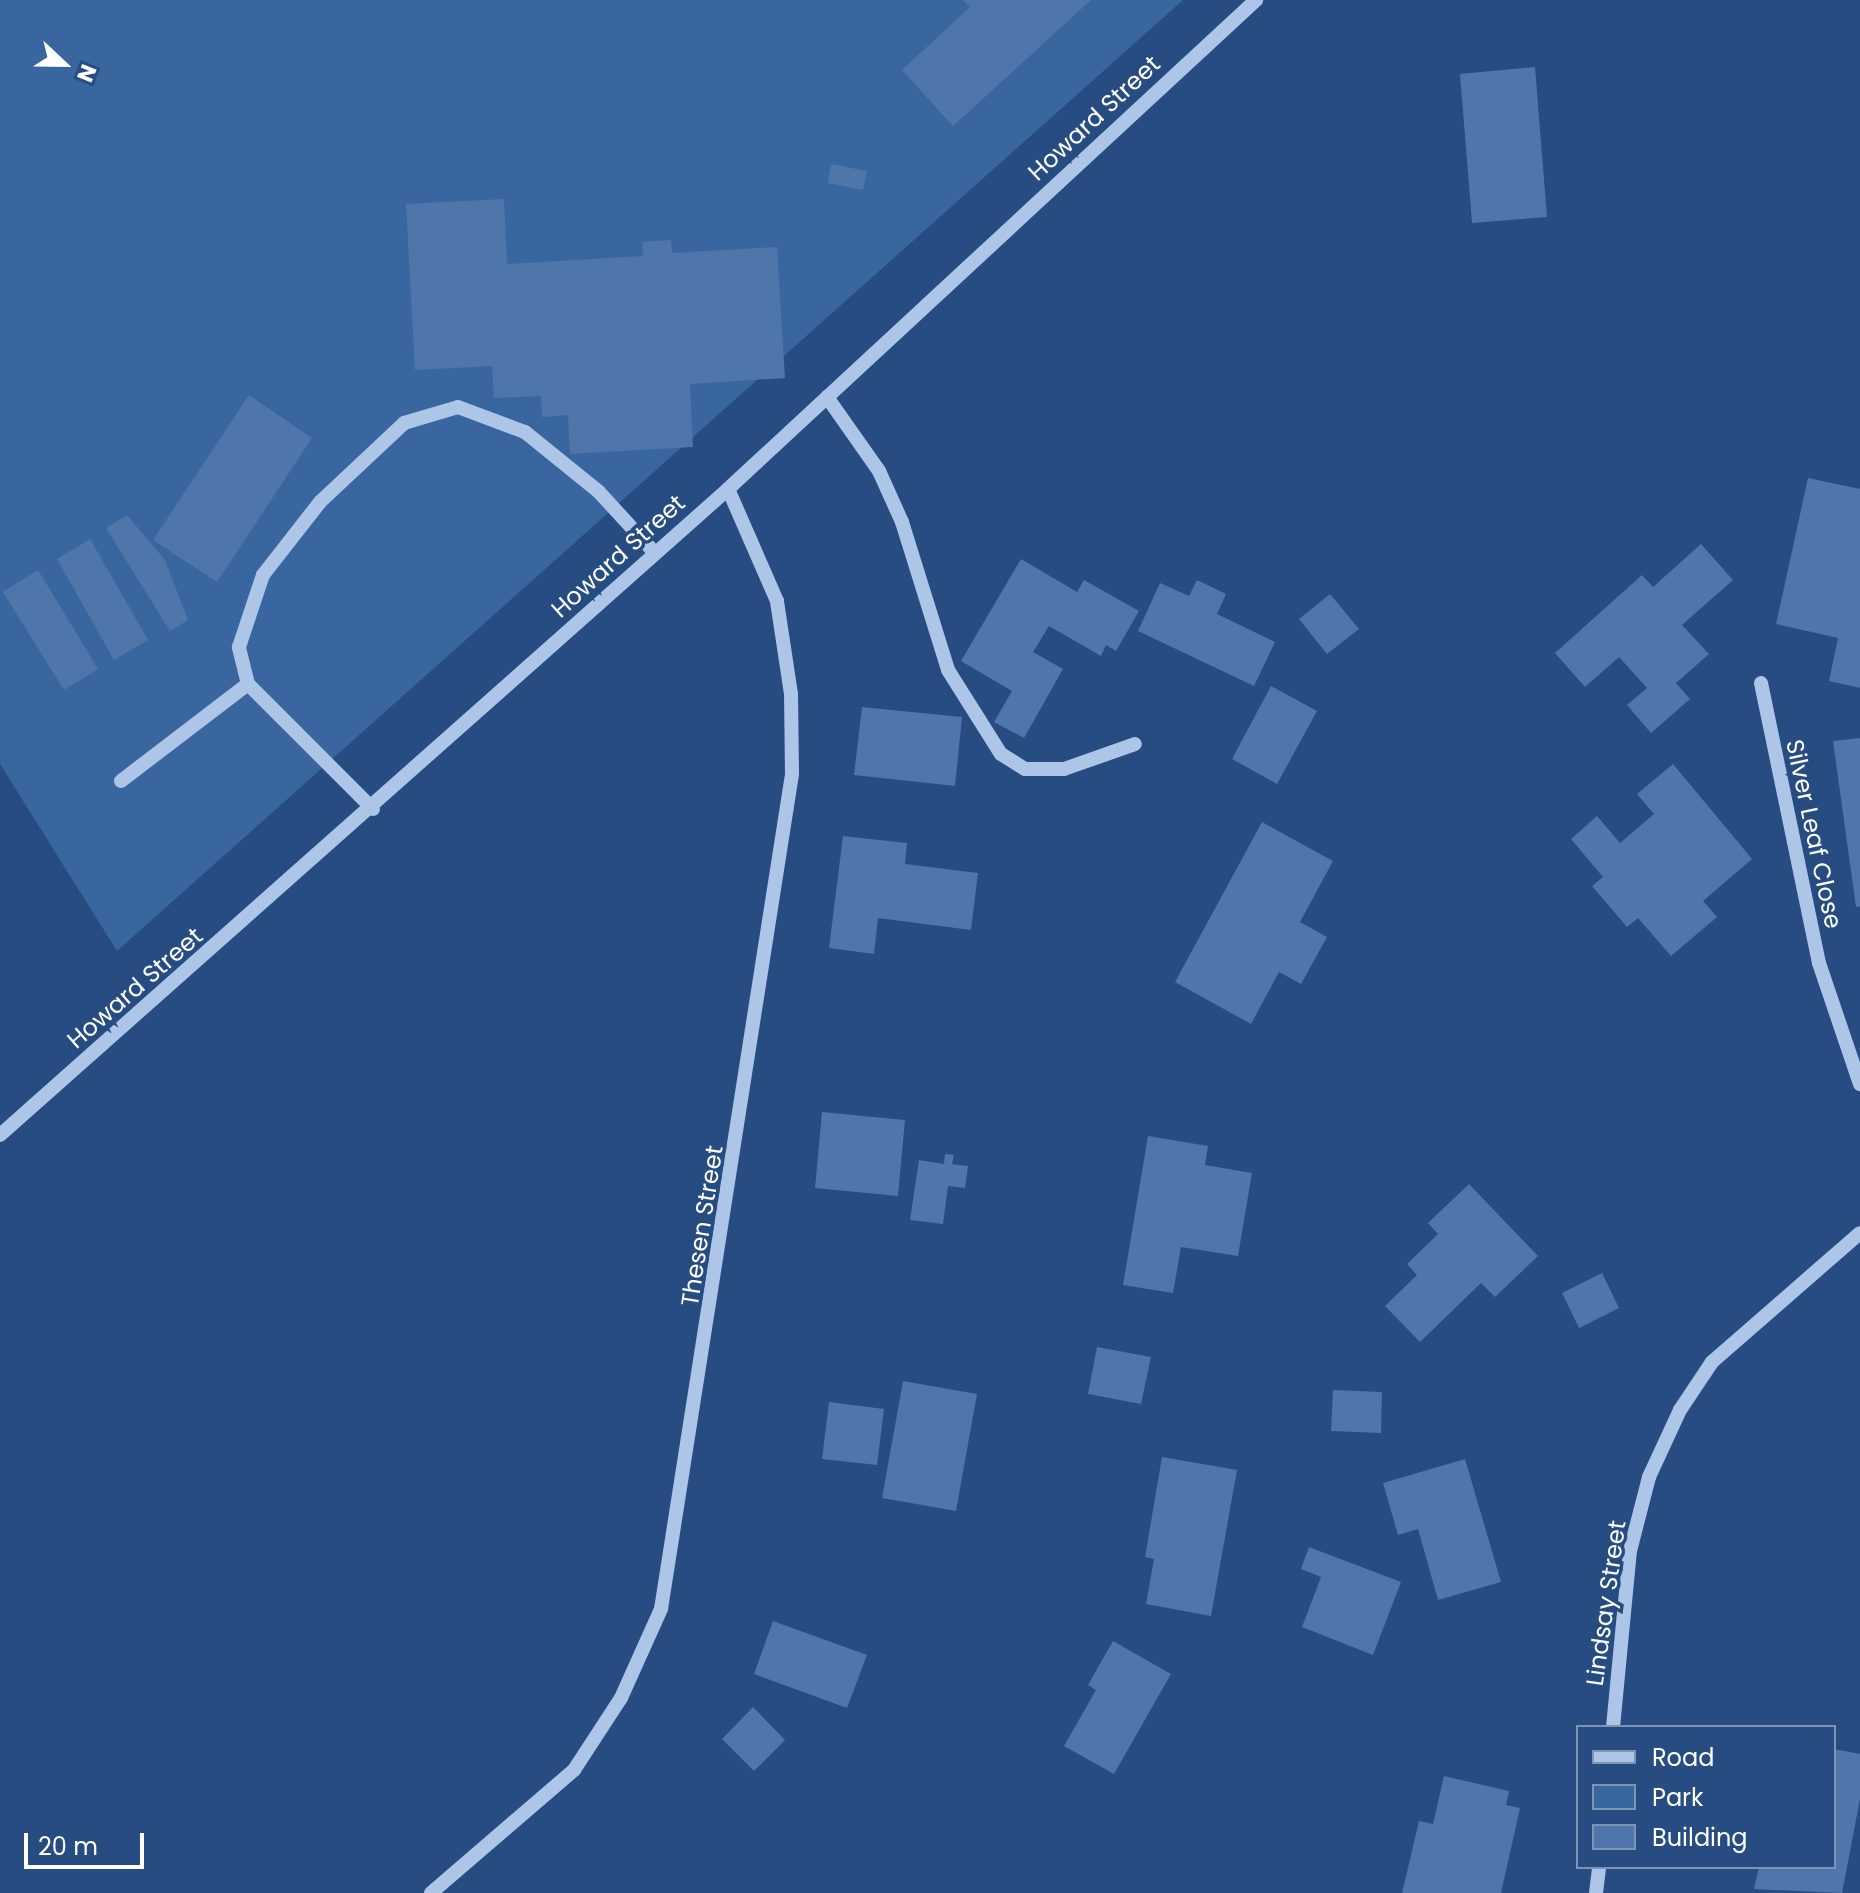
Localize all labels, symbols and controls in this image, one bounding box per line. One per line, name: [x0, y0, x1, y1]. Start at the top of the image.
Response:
north arrow: [24, 24, 104, 104]
street label: Howard Street: [1022, 50, 1166, 186]
text: N: [69, 60, 104, 87]
street label: Howard Street: [545, 489, 691, 623]
street label: Silver Leaf Close: [1780, 737, 1848, 931]
street label: Howard Street: [62, 921, 208, 1055]
street label: Thesen Street: [675, 1143, 729, 1309]
street label: Lindsay Street: [1580, 1518, 1632, 1688]
legend: [1576, 1725, 1836, 1869]
text: Road: [1652, 1741, 1714, 1774]
text: Park: [1652, 1781, 1703, 1814]
scale bar: [28, 1817, 148, 1867]
text: Building: [1652, 1821, 1748, 1854]
text: 20 m: [38, 1830, 98, 1863]

